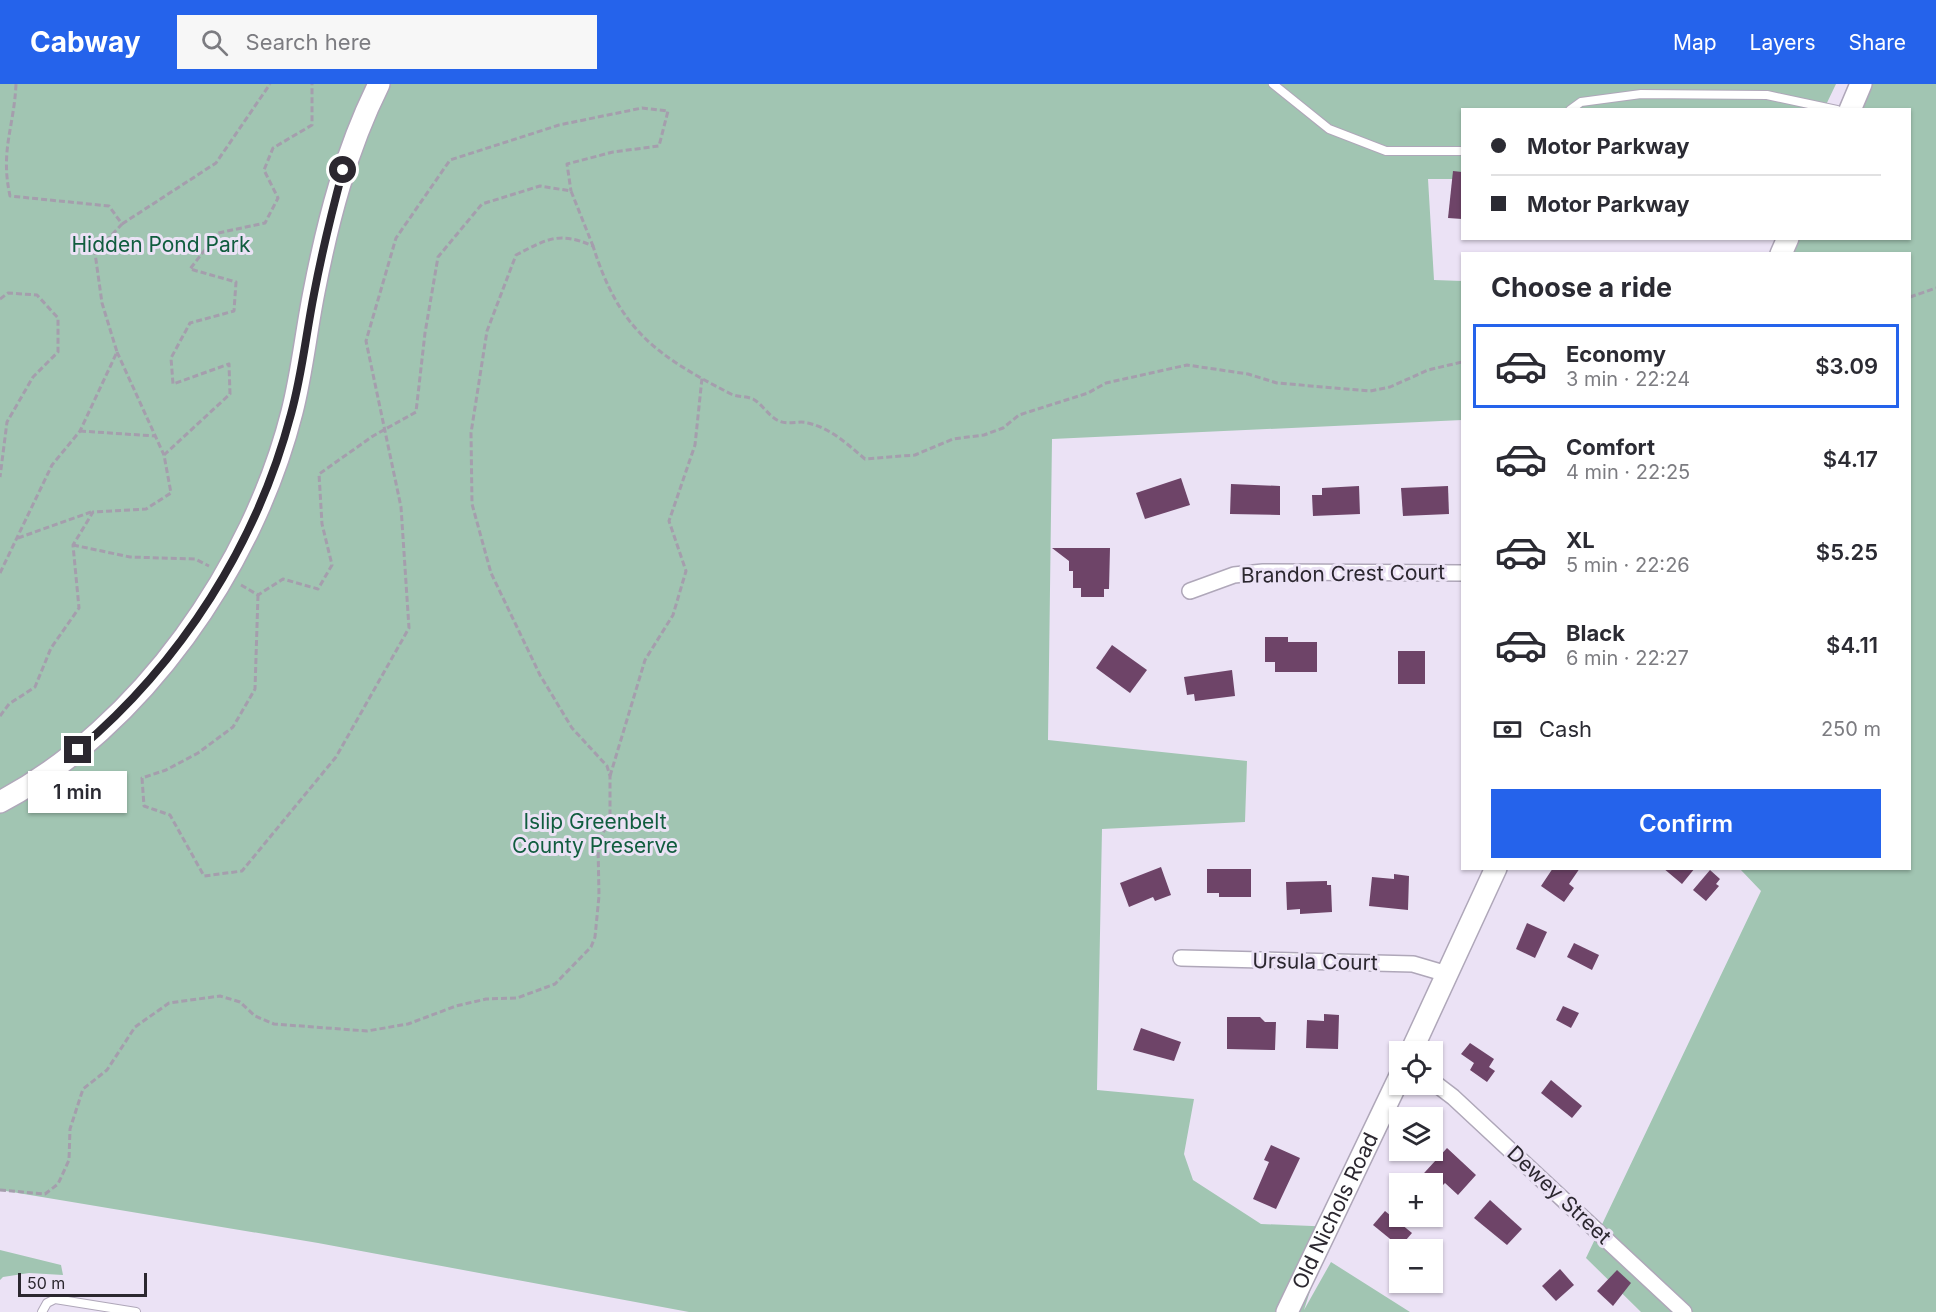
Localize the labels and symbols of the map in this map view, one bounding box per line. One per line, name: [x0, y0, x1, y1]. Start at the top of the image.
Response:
route start: [329, 156, 356, 183]
park label: Hidden Pond Park: [72, 232, 251, 257]
street label: Brandon Crest Court: [1241, 559, 1445, 588]
route end: [64, 736, 91, 763]
callout: 1 min: [28, 771, 128, 813]
park label: Islip Greenbelt County Preserve: [512, 809, 678, 858]
street label: Ursula Court: [1252, 948, 1378, 975]
street label: Old Nichols Road: [1287, 1128, 1383, 1293]
street label: Dewey Street: [1502, 1140, 1616, 1249]
scale bar: [18, 1270, 147, 1298]

